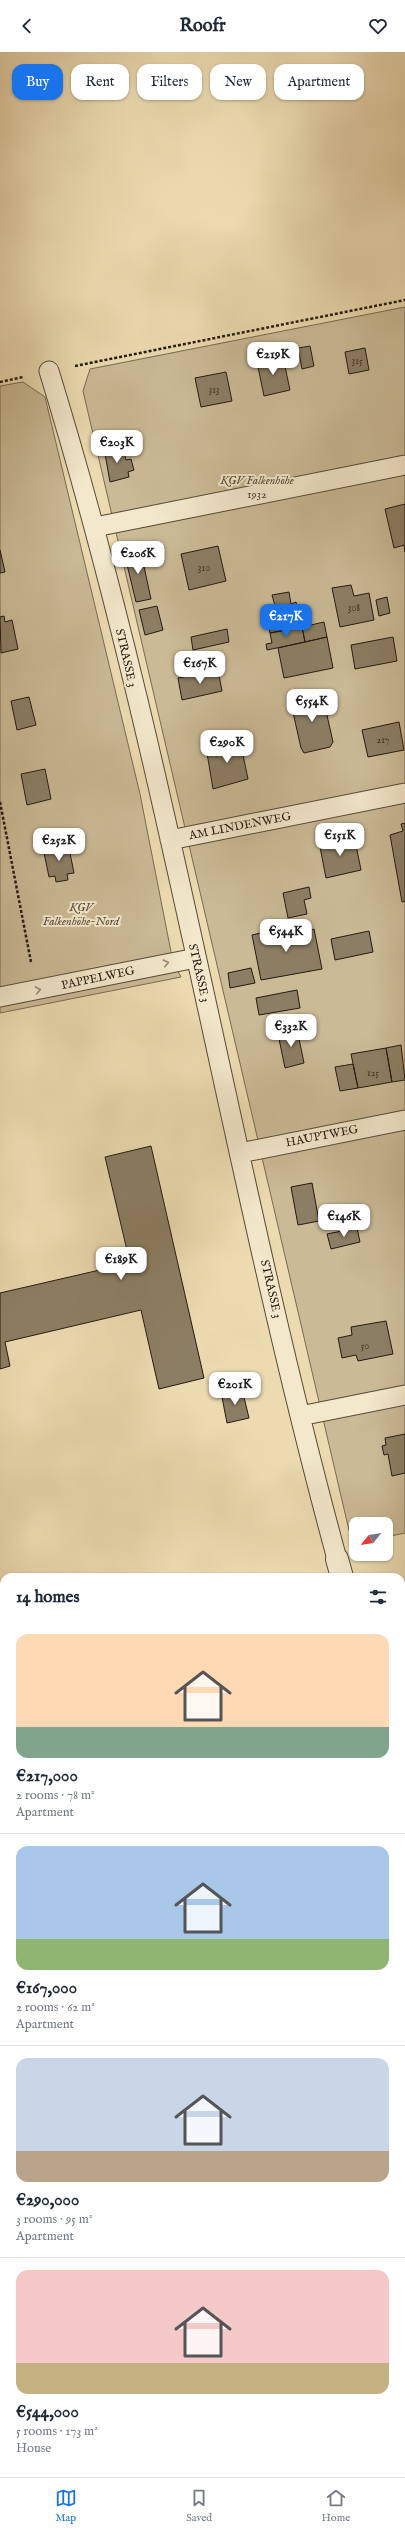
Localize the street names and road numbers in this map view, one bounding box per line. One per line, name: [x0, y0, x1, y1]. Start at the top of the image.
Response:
street label: STRASSE 3: [112, 627, 140, 689]
street label: AM LINDENWEG: [187, 809, 293, 843]
street label: STRASSE 3: [185, 942, 213, 1004]
street label: PAPPELWEG: [60, 963, 136, 993]
street label: HAUPTWEG: [285, 1122, 360, 1150]
street label: STRASSE 3: [257, 1258, 285, 1320]

